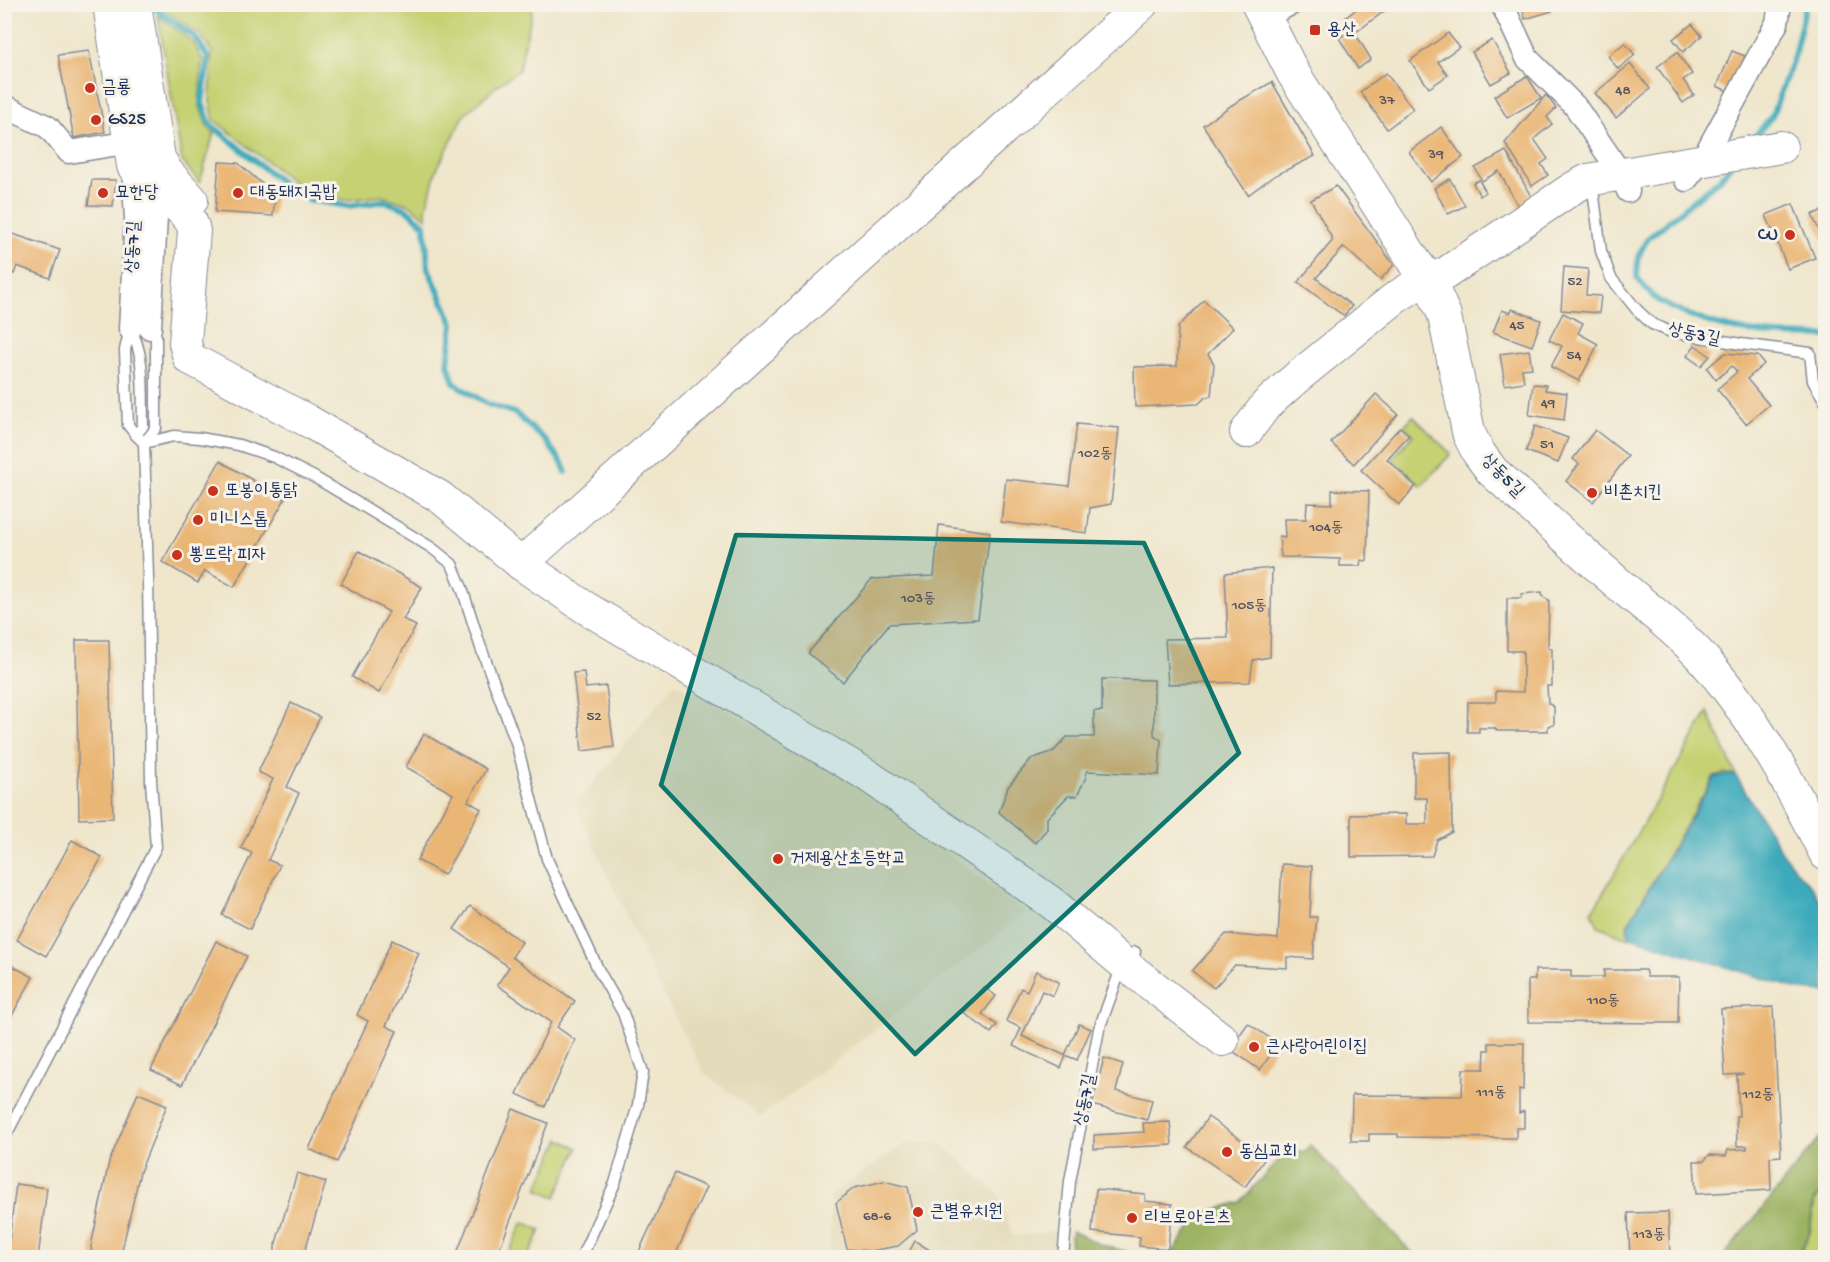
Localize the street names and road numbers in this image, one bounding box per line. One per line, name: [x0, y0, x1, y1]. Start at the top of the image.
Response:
street label: 상동7길: [122, 220, 146, 274]
street label: 상동3길: [1666, 319, 1723, 351]
street label: 상동5길: [1476, 450, 1528, 503]
street label: 상동7길: [1071, 1072, 1101, 1128]

